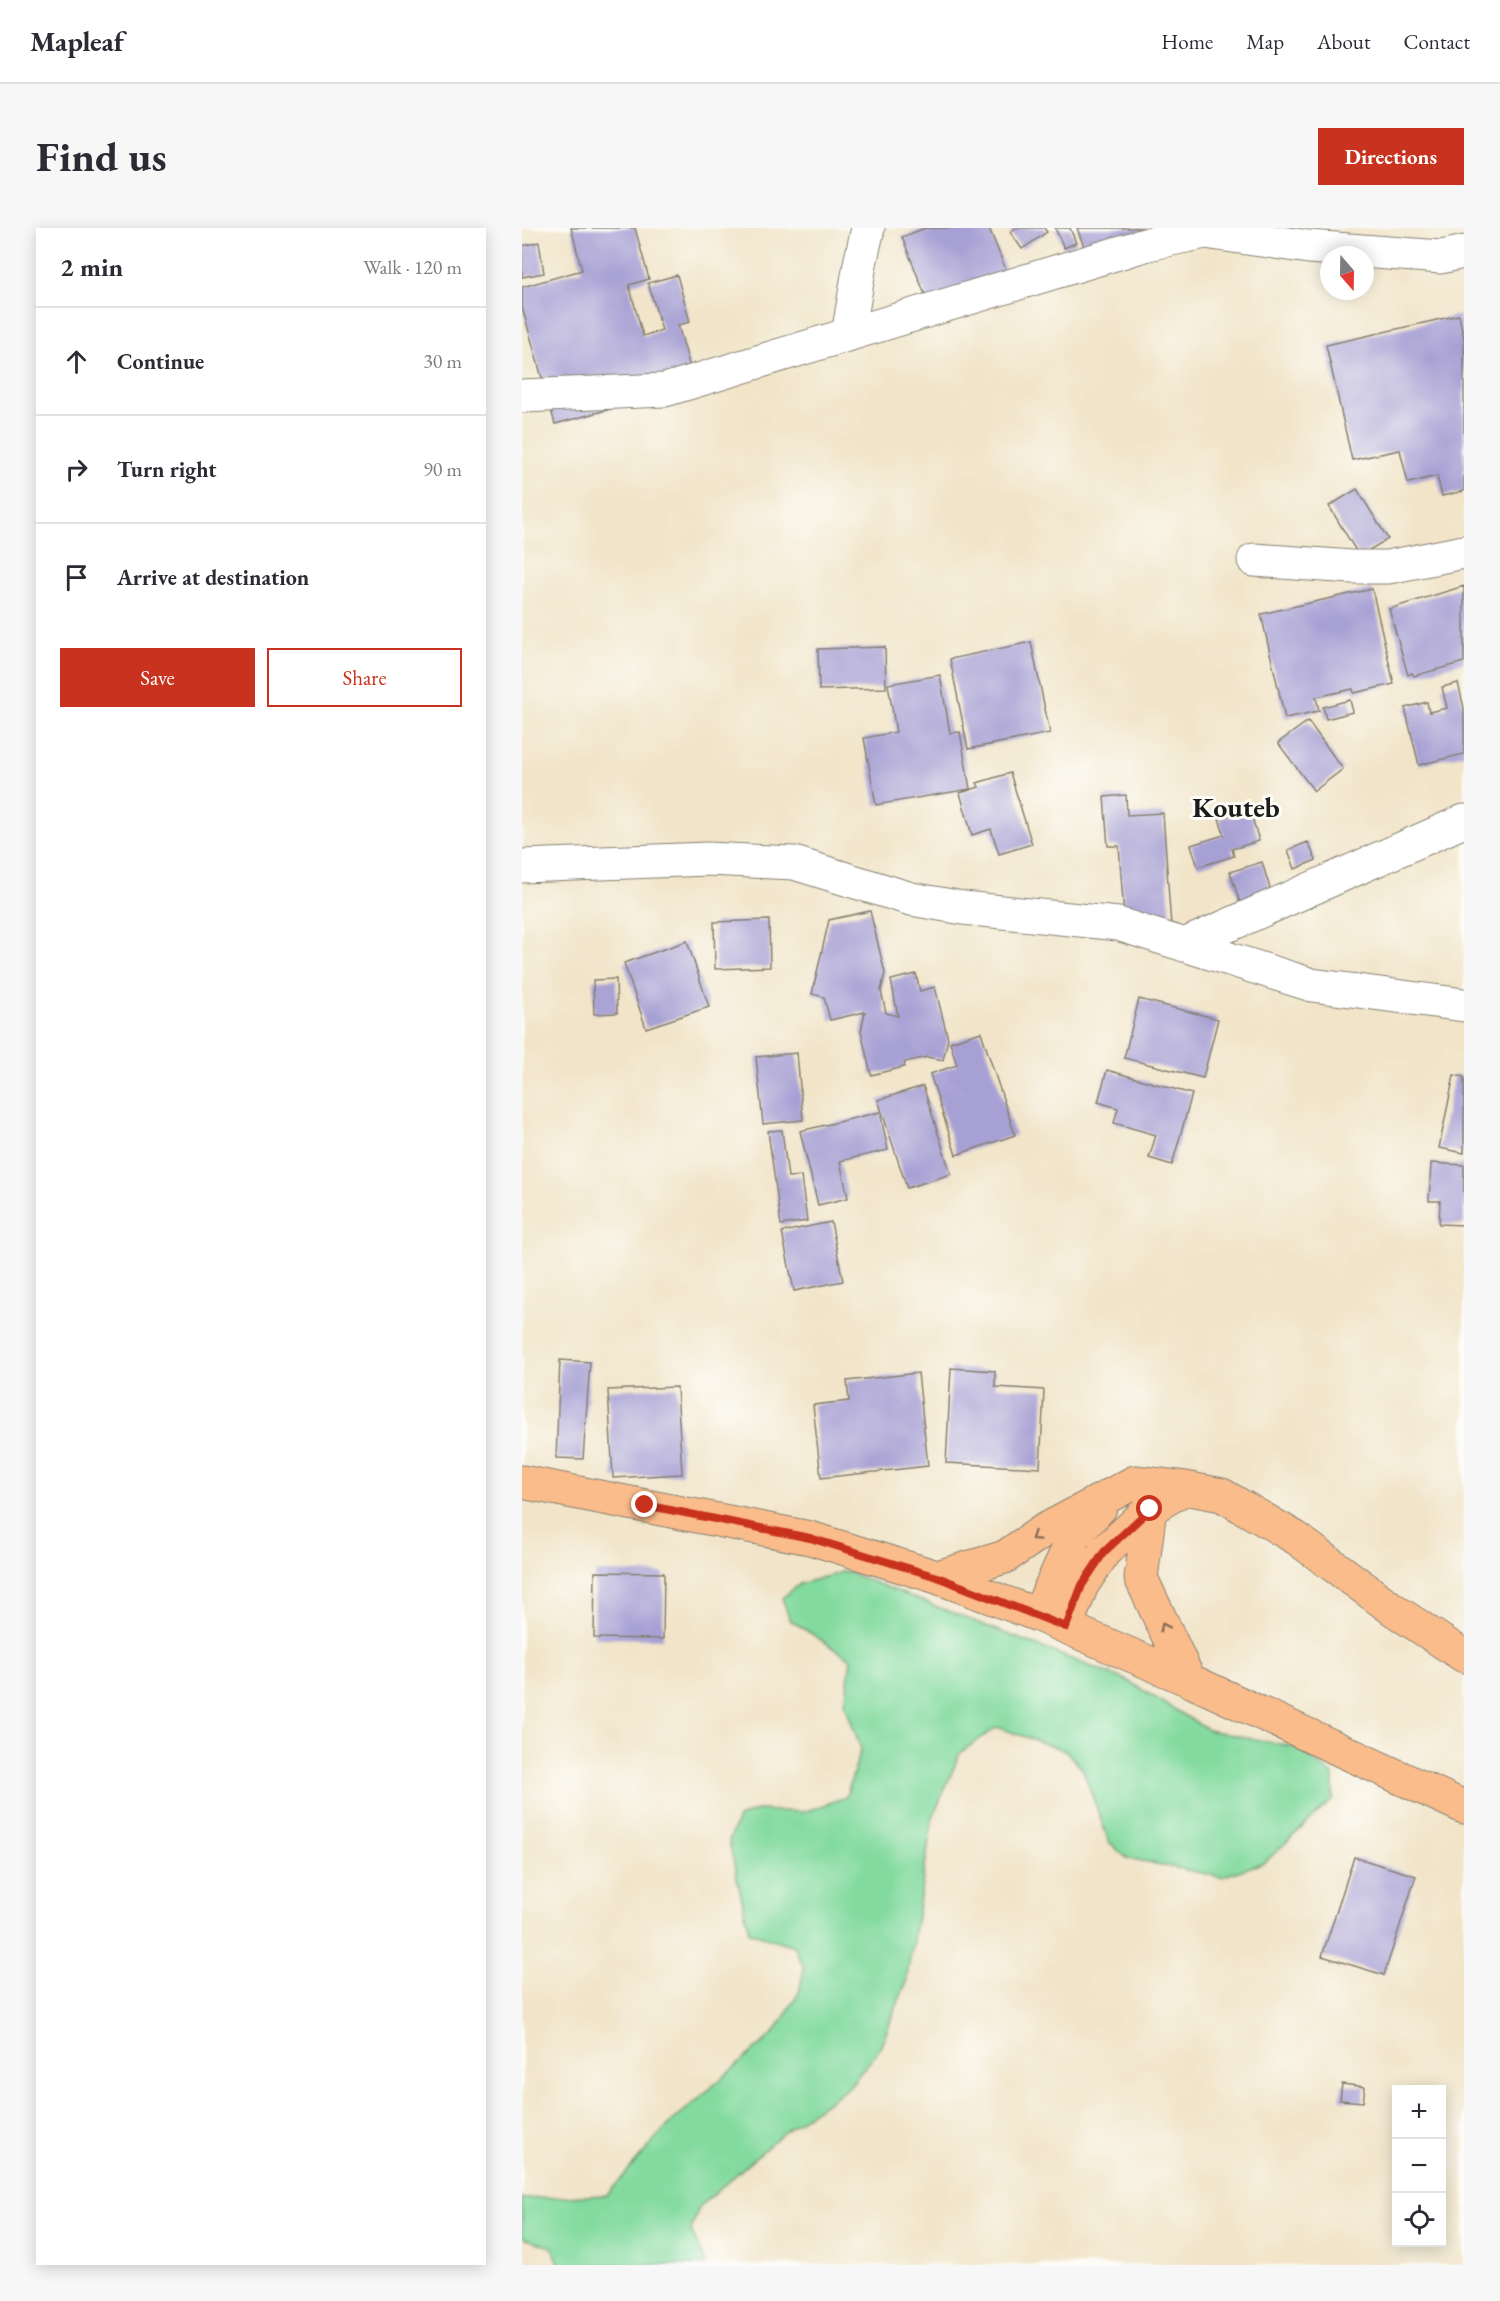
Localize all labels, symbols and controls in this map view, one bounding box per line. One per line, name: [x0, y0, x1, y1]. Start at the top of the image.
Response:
text: Mapleaf: [30, 23, 124, 59]
text: Home: [1161, 28, 1213, 55]
text: Map: [1246, 28, 1284, 55]
text: About: [1317, 28, 1370, 55]
text: Contact: [1403, 28, 1470, 55]
button: Directions: [1318, 128, 1464, 185]
text: Find us: [36, 129, 167, 184]
north arrow: [1320, 246, 1374, 300]
text: 2 min: [60, 250, 123, 284]
text: Walk · 120 m: [363, 254, 462, 280]
icon: ahead: [60, 345, 93, 378]
text: Continue: [117, 347, 204, 376]
text: 30 m: [423, 348, 462, 374]
icon: right: [60, 453, 93, 486]
text: Turn right: [117, 455, 216, 484]
text: 90 m: [423, 456, 462, 482]
icon: arrive: [60, 561, 93, 594]
text: Arrive at destination: [117, 563, 309, 592]
button: Save: [60, 648, 255, 707]
button: Share: [267, 648, 462, 707]
district label: Kouteb: [1192, 789, 1280, 825]
route end: [631, 1491, 657, 1517]
route start: [1136, 1495, 1162, 1521]
one-way arrow: [1031, 1530, 1042, 1541]
one-way arrow: [1160, 1623, 1172, 1634]
map controls: [1392, 2085, 1446, 2247]
button: +: [1392, 2085, 1446, 2139]
button: −: [1392, 2139, 1446, 2193]
button: locate: [1392, 2193, 1446, 2247]

